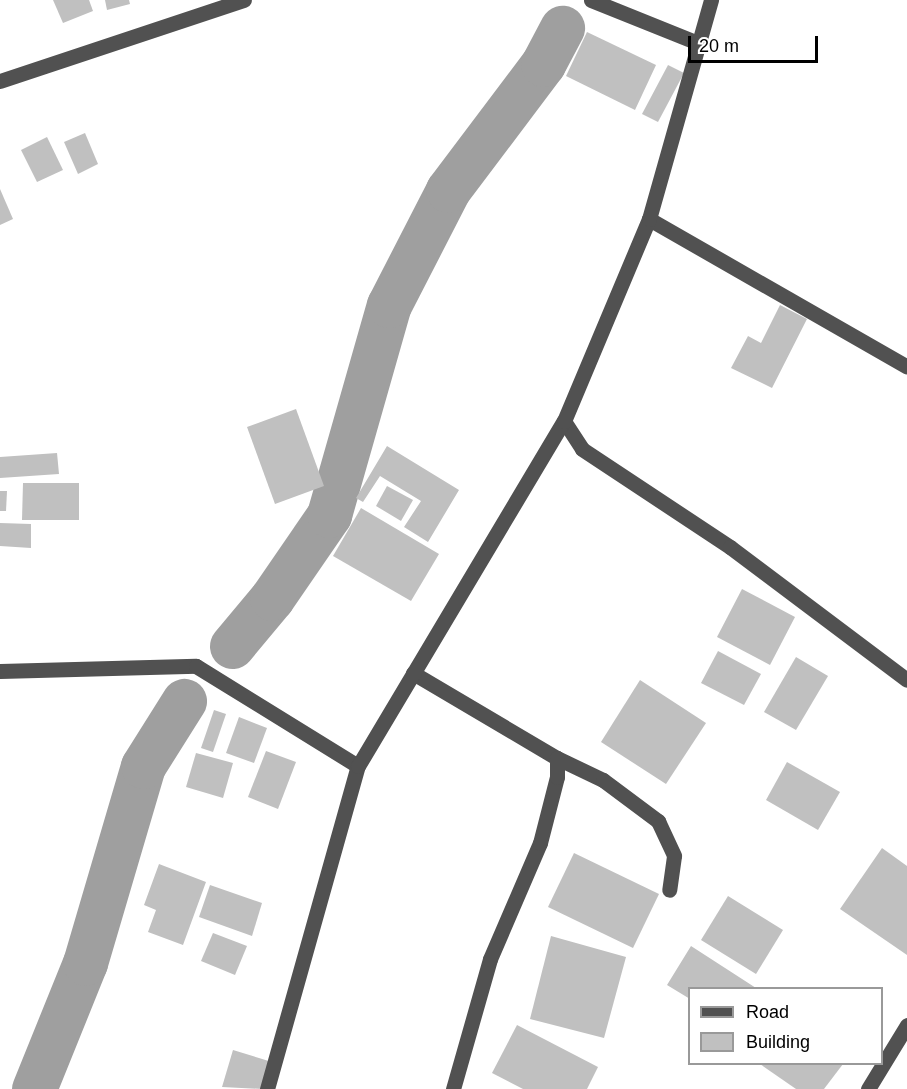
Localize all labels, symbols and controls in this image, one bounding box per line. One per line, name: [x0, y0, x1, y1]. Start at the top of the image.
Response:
scale bar: [691, 24, 822, 62]
text: 20 m: [699, 36, 739, 56]
legend: [688, 987, 883, 1065]
text: Road: [746, 1002, 789, 1022]
text: Building: [746, 1032, 810, 1052]

